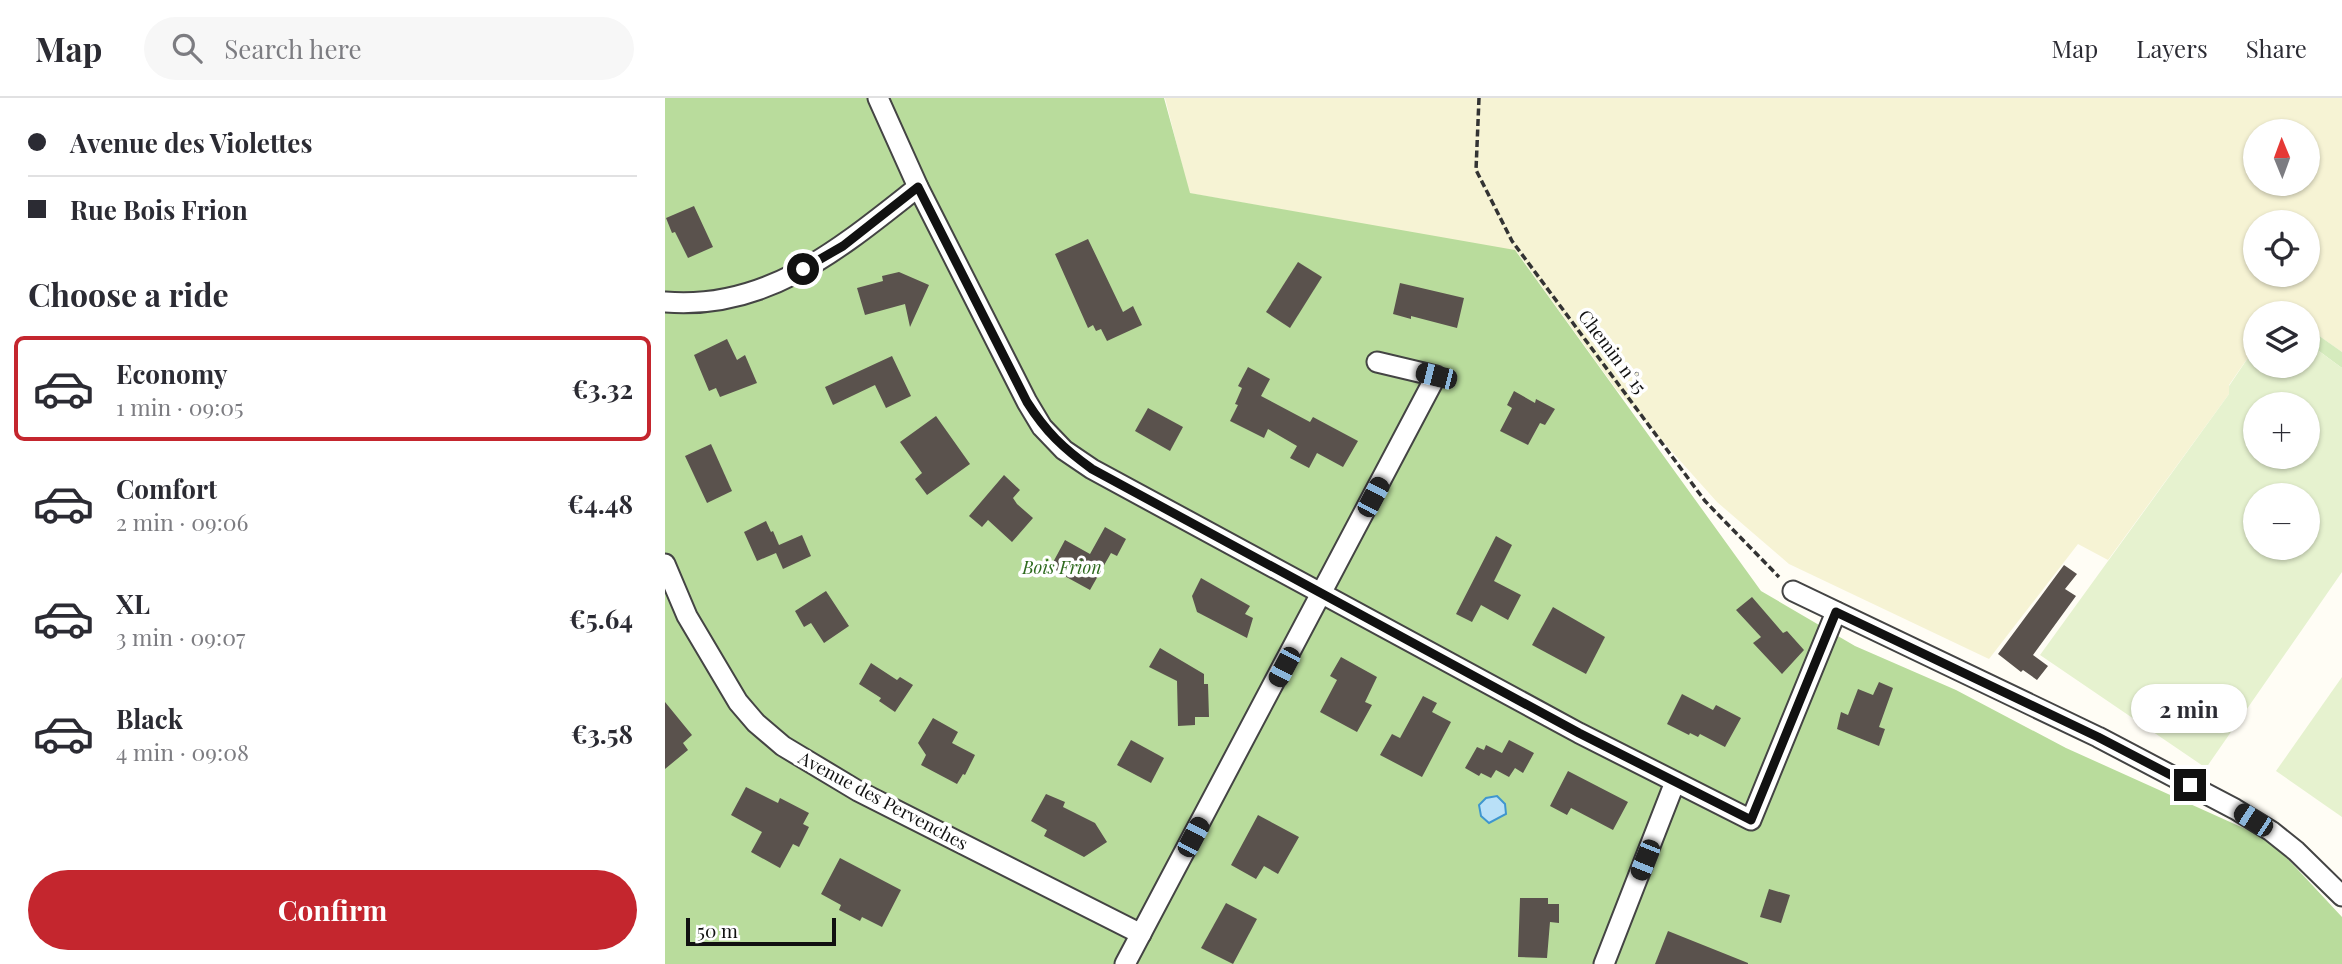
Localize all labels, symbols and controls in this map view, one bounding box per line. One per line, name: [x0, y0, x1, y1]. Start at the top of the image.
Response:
search box: [144, 17, 634, 80]
text: Map: [35, 26, 102, 70]
icon: search: [168, 29, 206, 67]
text: Search here: [224, 31, 362, 66]
text: Map: [2052, 32, 2098, 64]
text: Layers: [2136, 32, 2208, 64]
text: Share: [2246, 32, 2307, 64]
north arrow: [2243, 119, 2321, 196]
map controls: [2243, 119, 2320, 560]
text: Avenue des Violettes: [70, 125, 312, 160]
text: Rue Bois Frion: [70, 192, 248, 227]
button: locate: [2243, 210, 2320, 287]
route start: [787, 253, 819, 285]
text: Choose a ride: [28, 272, 229, 315]
button: layers: [2243, 301, 2320, 378]
street label: Chemin n°15: [1573, 305, 1652, 398]
text: Economy: [116, 356, 227, 391]
icon: car: [32, 357, 95, 420]
car: [1414, 361, 1459, 391]
text: €3.32: [572, 371, 633, 406]
text: 1 min · 09:05: [116, 391, 244, 422]
button: +: [2243, 392, 2320, 469]
text: Comfort: [116, 471, 217, 506]
icon: car: [32, 472, 95, 535]
car: [1354, 474, 1393, 520]
button: −: [2243, 483, 2320, 560]
text: €4.48: [567, 486, 633, 521]
text: 2 min · 09:06: [116, 506, 248, 537]
park label: Bois Frion: [1021, 555, 1102, 579]
text: XL: [116, 586, 150, 621]
icon: car: [32, 587, 95, 650]
text: €5.64: [569, 601, 633, 636]
text: 3 min · 09:07: [116, 621, 245, 652]
car: [1265, 644, 1304, 690]
callout: 2 min: [2132, 684, 2248, 732]
text: 2 min: [2159, 693, 2219, 724]
text: Black: [116, 701, 183, 736]
icon: car: [32, 702, 95, 765]
text: €3.58: [571, 716, 633, 751]
text: 4 min · 09:08: [116, 736, 249, 767]
street label: Avenue des Pervenches: [794, 745, 972, 855]
route end: [2174, 769, 2206, 801]
car: [2230, 800, 2277, 840]
car: [1174, 814, 1213, 860]
car: [1628, 837, 1663, 883]
button: Confirm: [28, 870, 637, 950]
scale bar: [686, 915, 837, 947]
text: 50 m: [697, 917, 738, 943]

